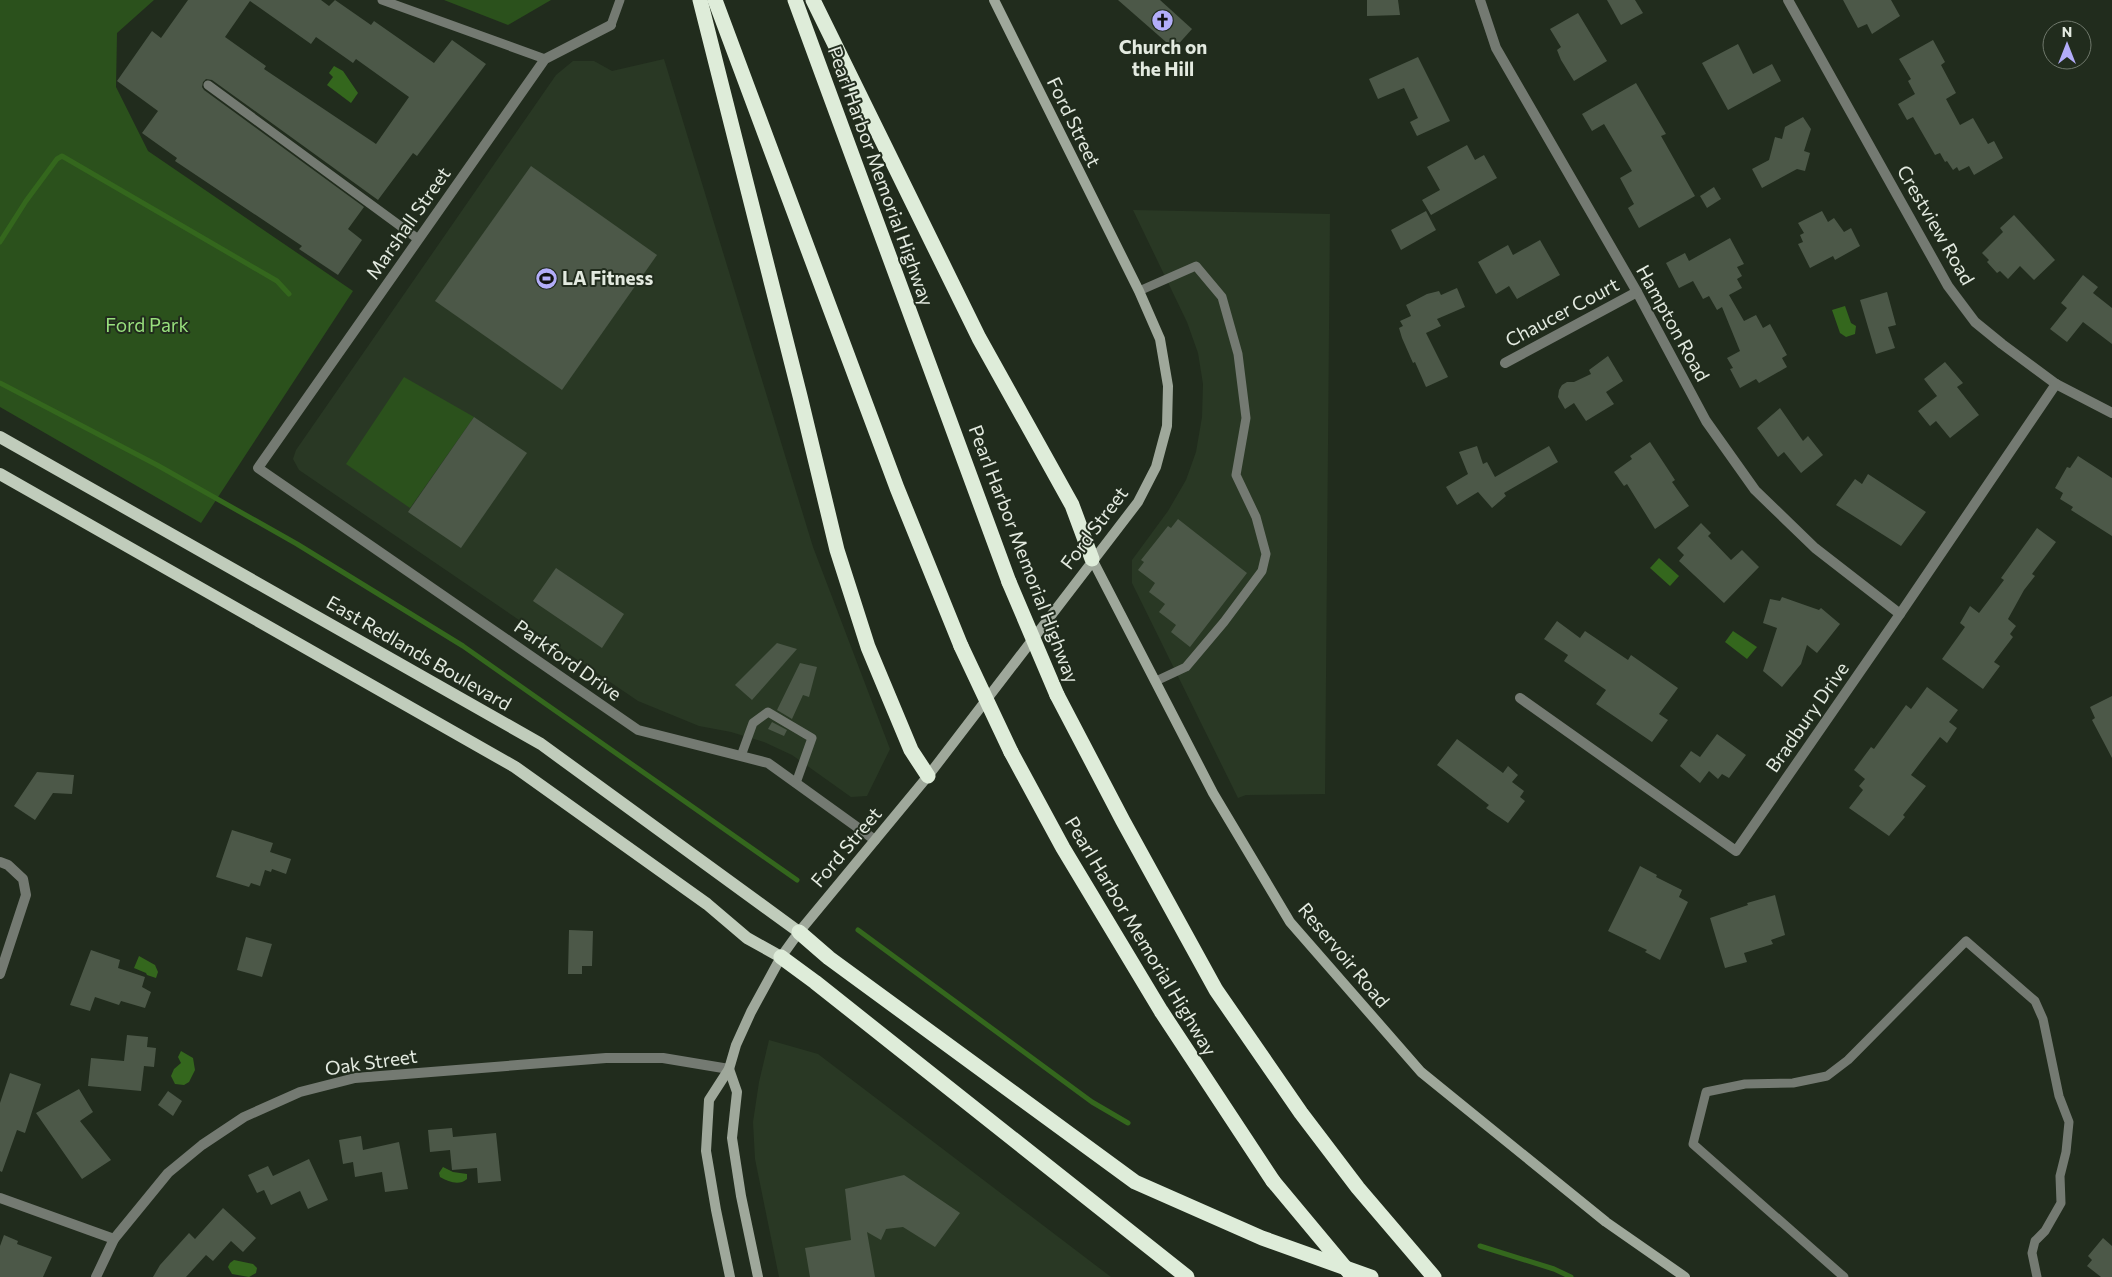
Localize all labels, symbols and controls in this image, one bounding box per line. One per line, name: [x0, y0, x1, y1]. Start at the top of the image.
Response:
church icon: Church on the Hill: [1151, 9, 1175, 33]
north arrow: [2042, 20, 2092, 70]
text: N: [2062, 23, 2072, 40]
place label: Church on the Hill: [1119, 35, 1207, 80]
street label: Pearl Harbor Memorial Highway: [824, 43, 939, 309]
street label: Ford Street: [1043, 73, 1106, 171]
street label: Crestview Road: [1893, 161, 1980, 289]
street label: Marshall Street: [360, 162, 455, 283]
street label: Hampton Road: [1632, 260, 1715, 385]
sports icon: LA Fitness: [534, 266, 558, 290]
place label: LA Fitness: [562, 266, 653, 289]
street label: Chaucer Court: [1501, 272, 1623, 351]
park label: Ford Park: [105, 313, 189, 336]
street label: Pearl Harbor Memorial Highway: [964, 421, 1085, 686]
street label: Ford Street: [1055, 482, 1132, 574]
street label: East Redlands Boulevard: [323, 590, 516, 715]
street label: Parkford Drive: [510, 614, 626, 705]
street label: Bradbury Drive: [1760, 657, 1853, 776]
street label: Ford Street: [805, 802, 886, 891]
street label: Pearl Harbor Memorial Highway: [1061, 812, 1222, 1060]
street label: Reservoir Road: [1294, 898, 1395, 1012]
street label: Oak Street: [323, 1044, 419, 1079]

